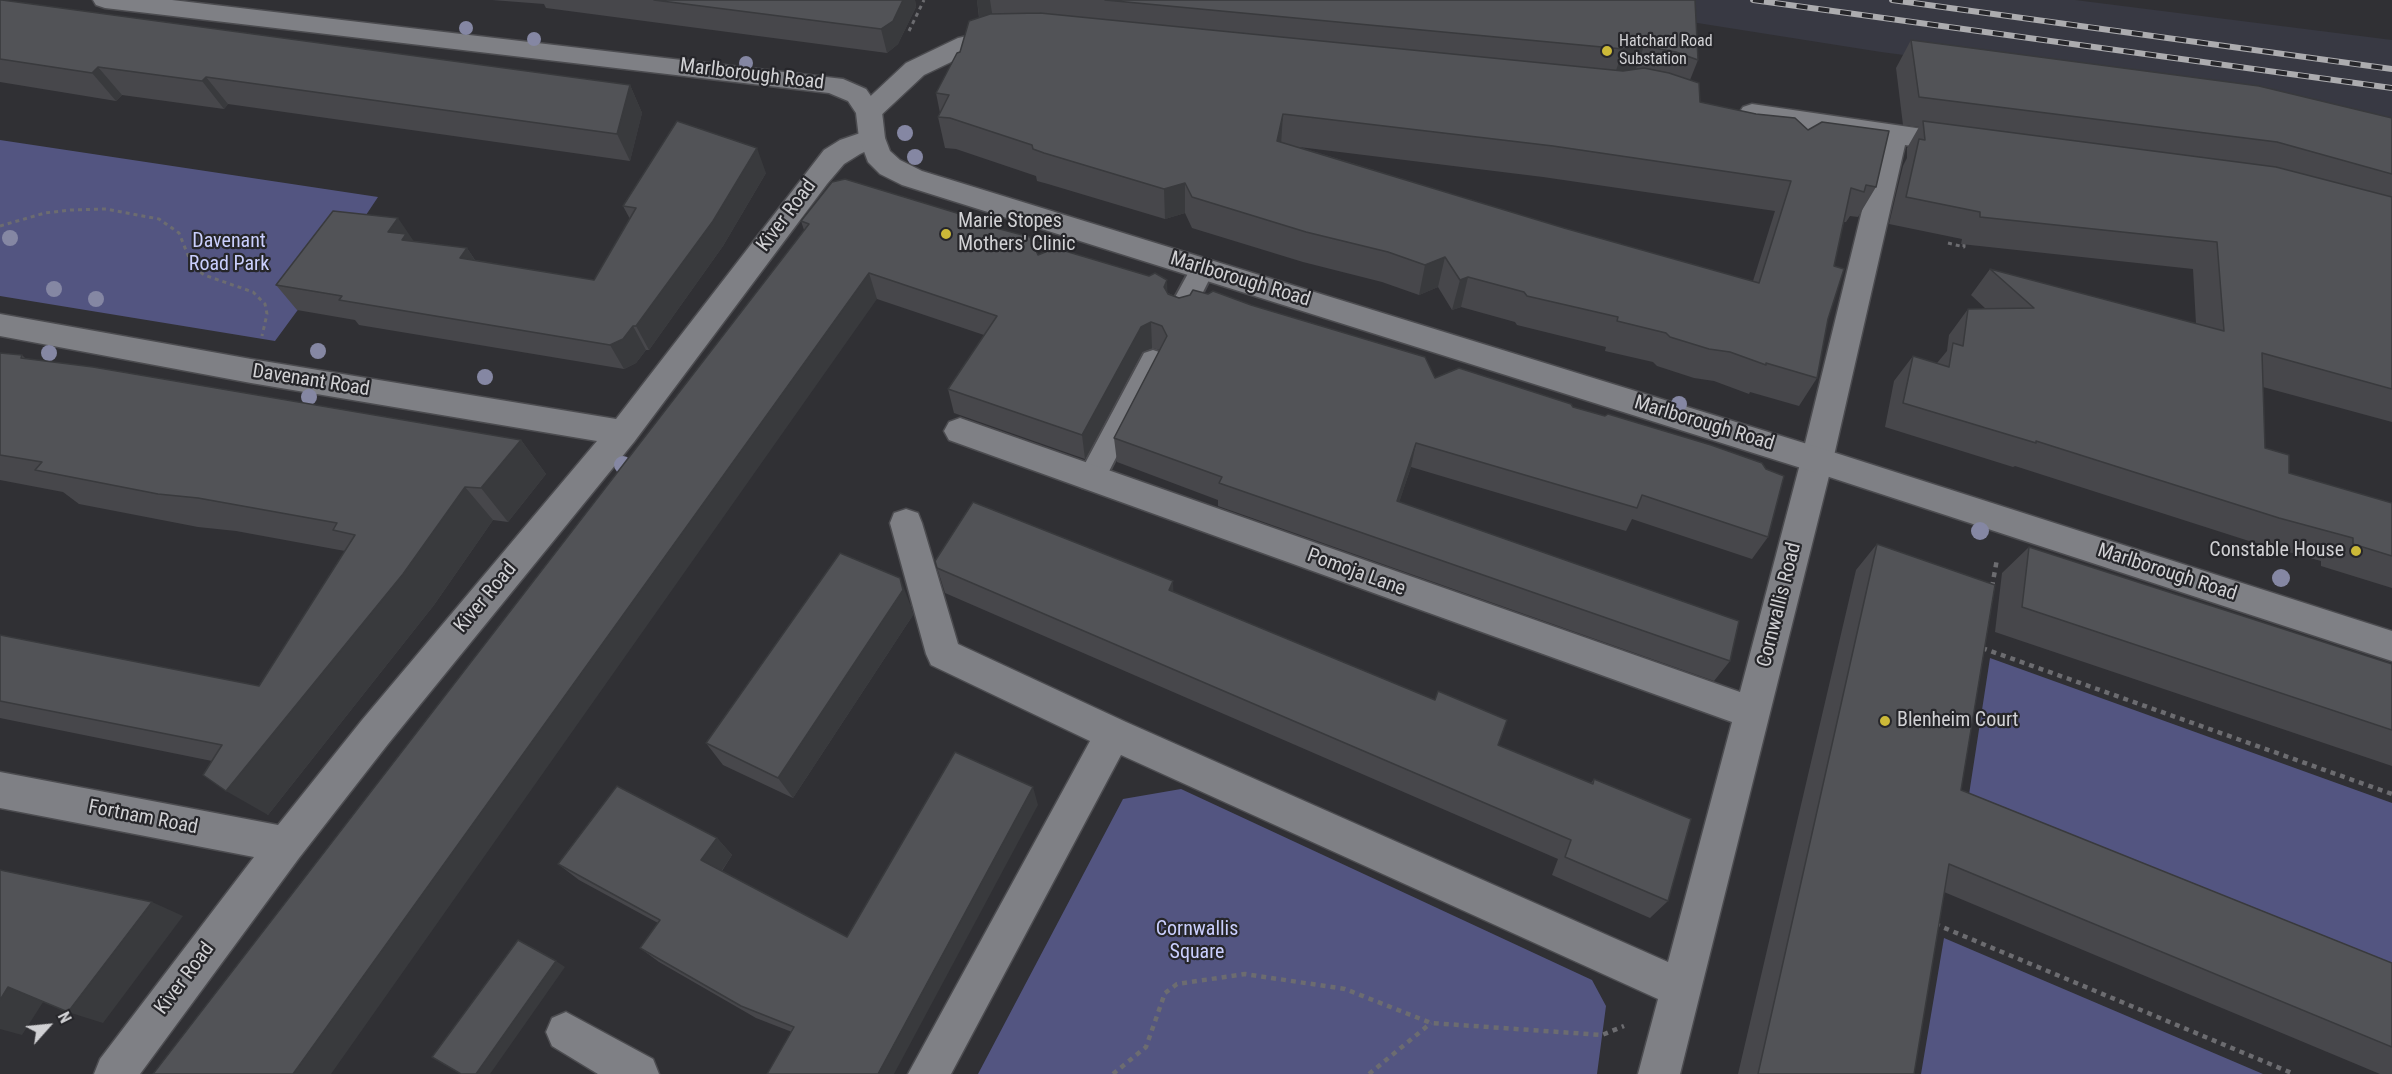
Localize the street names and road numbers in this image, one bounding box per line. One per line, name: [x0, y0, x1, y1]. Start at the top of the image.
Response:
street label: Marlborough Road: [679, 54, 825, 96]
street label: Kiver Road: [752, 175, 822, 257]
street label: Marlborough Road: [1167, 247, 1313, 313]
street label: Davenant Road: [251, 360, 371, 402]
street label: Marlborough Road: [1631, 391, 1777, 457]
street label: Marlborough Road: [2094, 539, 2240, 607]
street label: Cornwallis Road: [1753, 540, 1807, 670]
street label: Pomoja Lane: [1304, 544, 1408, 602]
street label: Kiver Road: [450, 558, 522, 638]
street label: Fortnam Road: [86, 796, 200, 840]
street label: Kiver Road: [150, 938, 220, 1020]

